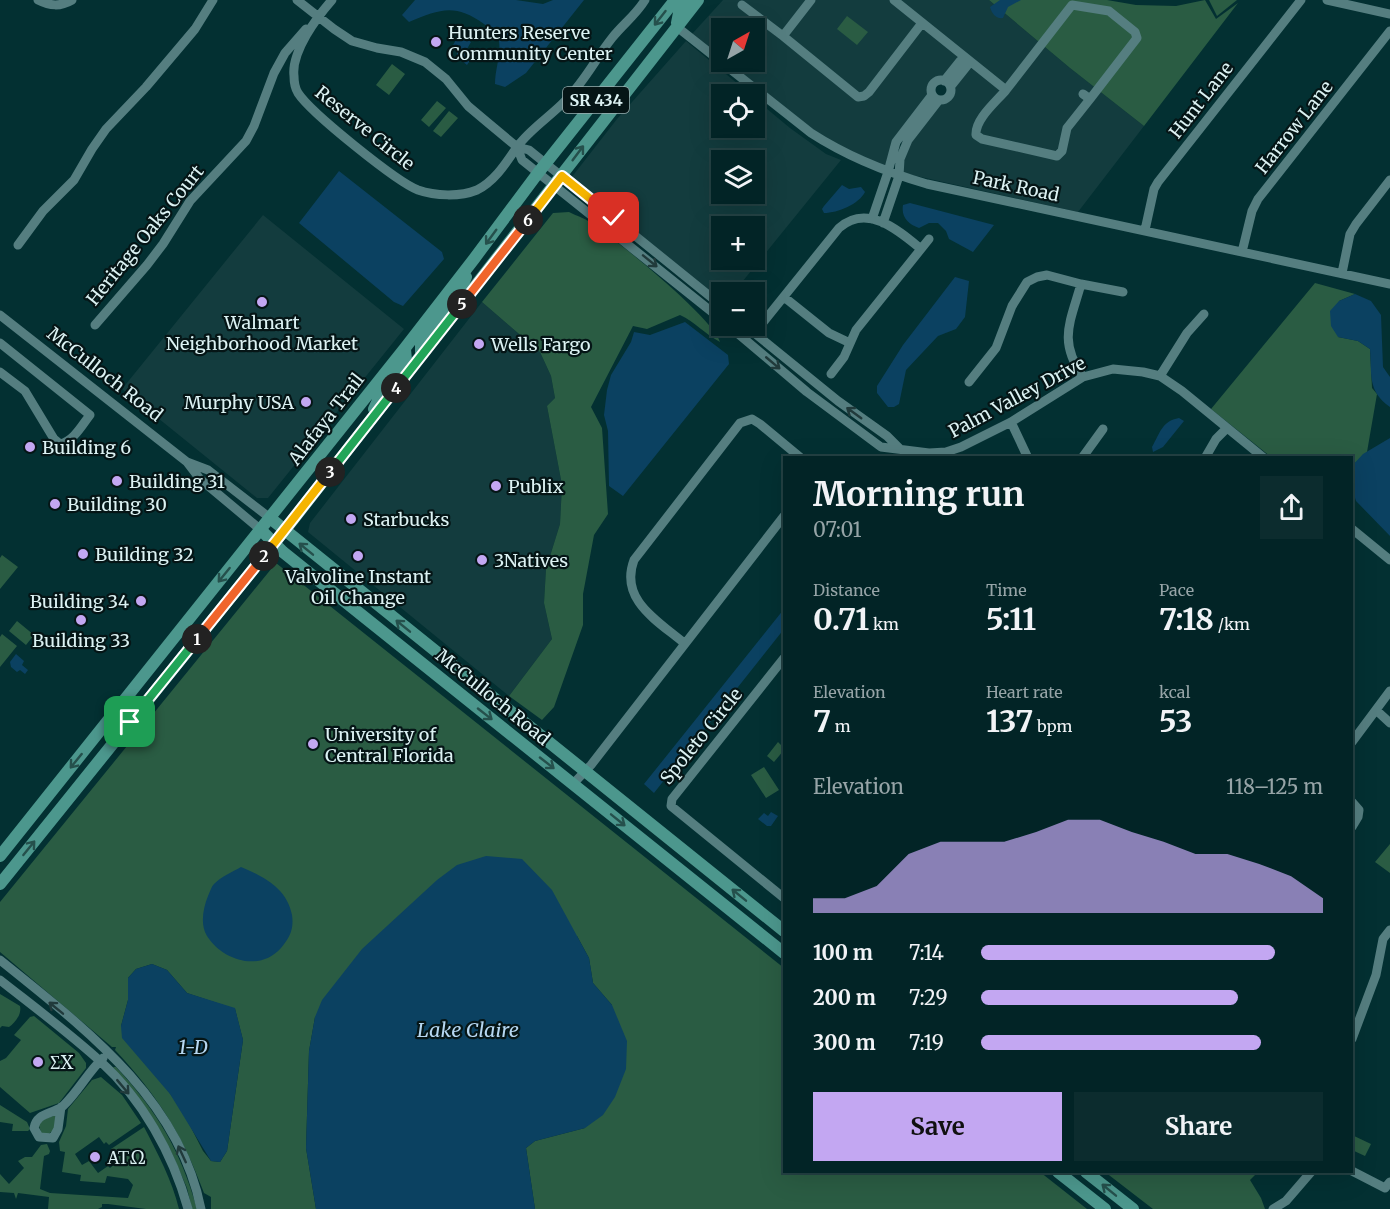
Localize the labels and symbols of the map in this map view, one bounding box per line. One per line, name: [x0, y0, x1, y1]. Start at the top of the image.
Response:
one-way arrow: [654, 10, 667, 26]
north arrow: [711, 18, 765, 72]
place label: Hunters Reserve Community Center: [448, 21, 613, 65]
marker: Hunters Reserve Community Center: [429, 35, 443, 49]
street label: Hunt Lane: [1164, 57, 1238, 143]
street label: Harrow Lane: [1250, 76, 1338, 178]
street label: Reserve Circle: [311, 81, 419, 175]
road number: SR 434: [563, 87, 629, 113]
one-way arrow: [572, 146, 585, 162]
street label: Heritage Oaks Court: [81, 160, 209, 310]
street label: Park Road: [971, 166, 1062, 206]
pin: [588, 192, 639, 243]
pin: 6: [513, 205, 543, 235]
one-way arrow: [484, 229, 497, 245]
one-way arrow: [642, 255, 658, 268]
pin: 5: [447, 289, 477, 319]
marker: Walmart Neighborhood Market: [255, 295, 269, 309]
place label: Walmart Neighborhood Market: [166, 311, 358, 355]
street label: McCulloch Road: [43, 322, 168, 426]
place label: Wells Fargo: [490, 333, 591, 356]
marker: Wells Fargo: [472, 337, 486, 351]
street label: Palm Valley Drive: [945, 351, 1089, 443]
one-way arrow: [765, 356, 780, 370]
street label: Alafaya Trail: [282, 368, 369, 470]
pin: 4: [381, 373, 411, 403]
place label: Murphy USA: [184, 391, 294, 414]
marker: Murphy USA: [299, 395, 313, 409]
one-way arrow: [847, 406, 863, 419]
place label: Building 6: [42, 436, 131, 459]
marker: Building 6: [23, 440, 37, 454]
pin: 3: [315, 457, 345, 487]
place label: Building 31: [129, 470, 225, 493]
marker: Building 31: [110, 474, 124, 488]
place label: Publix: [508, 475, 564, 498]
marker: Publix: [489, 479, 503, 493]
place label: Building 30: [67, 493, 167, 516]
marker: Building 30: [48, 497, 62, 511]
place label: Starbucks: [363, 508, 449, 531]
marker: Starbucks: [344, 512, 358, 526]
pin: 2: [249, 541, 279, 571]
one-way arrow: [298, 542, 314, 555]
place label: Building 32: [95, 543, 194, 566]
marker: Building 32: [76, 547, 90, 561]
marker: Valvoline Instant Oil Change: [351, 549, 365, 563]
place label: 3Natives: [494, 549, 568, 572]
marker: 3Natives: [475, 553, 489, 567]
place label: Valvoline Instant Oil Change: [284, 565, 431, 609]
one-way arrow: [218, 567, 231, 583]
place label: Building 34: [30, 590, 129, 613]
marker: Building 34: [134, 594, 148, 608]
marker: Building 33: [74, 613, 88, 627]
one-way arrow: [395, 620, 411, 633]
pin: 1: [182, 624, 212, 654]
place label: Building 33: [32, 629, 130, 652]
street label: McCulloch Road: [431, 644, 555, 750]
street label: Spoleto Circle: [655, 683, 747, 789]
pin: [104, 696, 155, 747]
one-way arrow: [477, 708, 493, 721]
place label: University of Central Florida: [325, 723, 454, 767]
marker: University of Central Florida: [306, 737, 320, 751]
one-way arrow: [70, 752, 83, 768]
one-way arrow: [538, 756, 554, 769]
one-way arrow: [610, 814, 626, 827]
one-way arrow: [22, 841, 35, 857]
one-way arrow: [732, 888, 747, 902]
one-way arrow: [48, 1001, 64, 1014]
water label: Lake Claire: [417, 1017, 519, 1042]
water label: 1-D: [178, 1034, 208, 1059]
place label: ΣΧ: [50, 1051, 73, 1074]
marker: ΣΧ: [31, 1055, 45, 1069]
one-way arrow: [116, 1079, 130, 1094]
one-way arrow: [175, 1145, 186, 1163]
place label: ΑΤΩ: [107, 1146, 146, 1169]
marker: ΑΤΩ: [88, 1150, 102, 1164]
one-way arrow: [1102, 1184, 1118, 1197]

